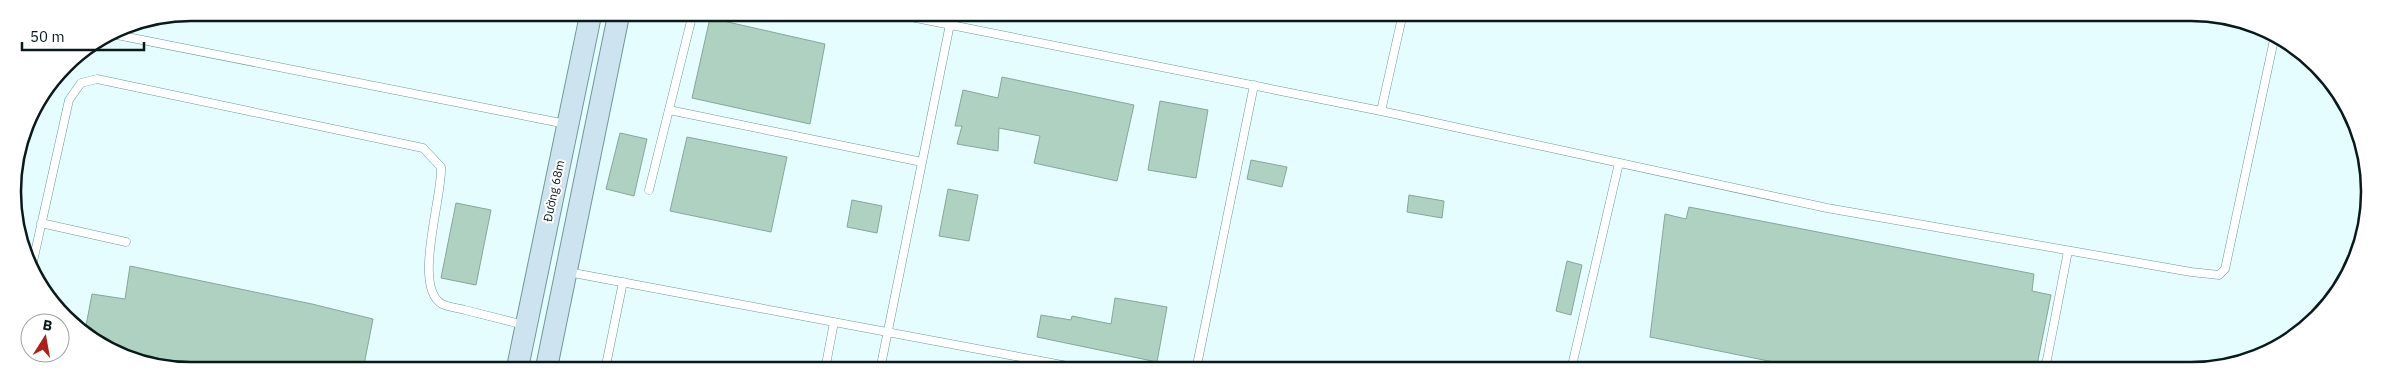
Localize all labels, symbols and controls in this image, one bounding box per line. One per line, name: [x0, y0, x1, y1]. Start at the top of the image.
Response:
scale bar: [22, 20, 145, 52]
text: 50 m: [30, 27, 65, 46]
street label: Đường 68m: [540, 159, 567, 223]
north arrow: [20, 313, 70, 363]
text: B: [41, 316, 54, 335]

